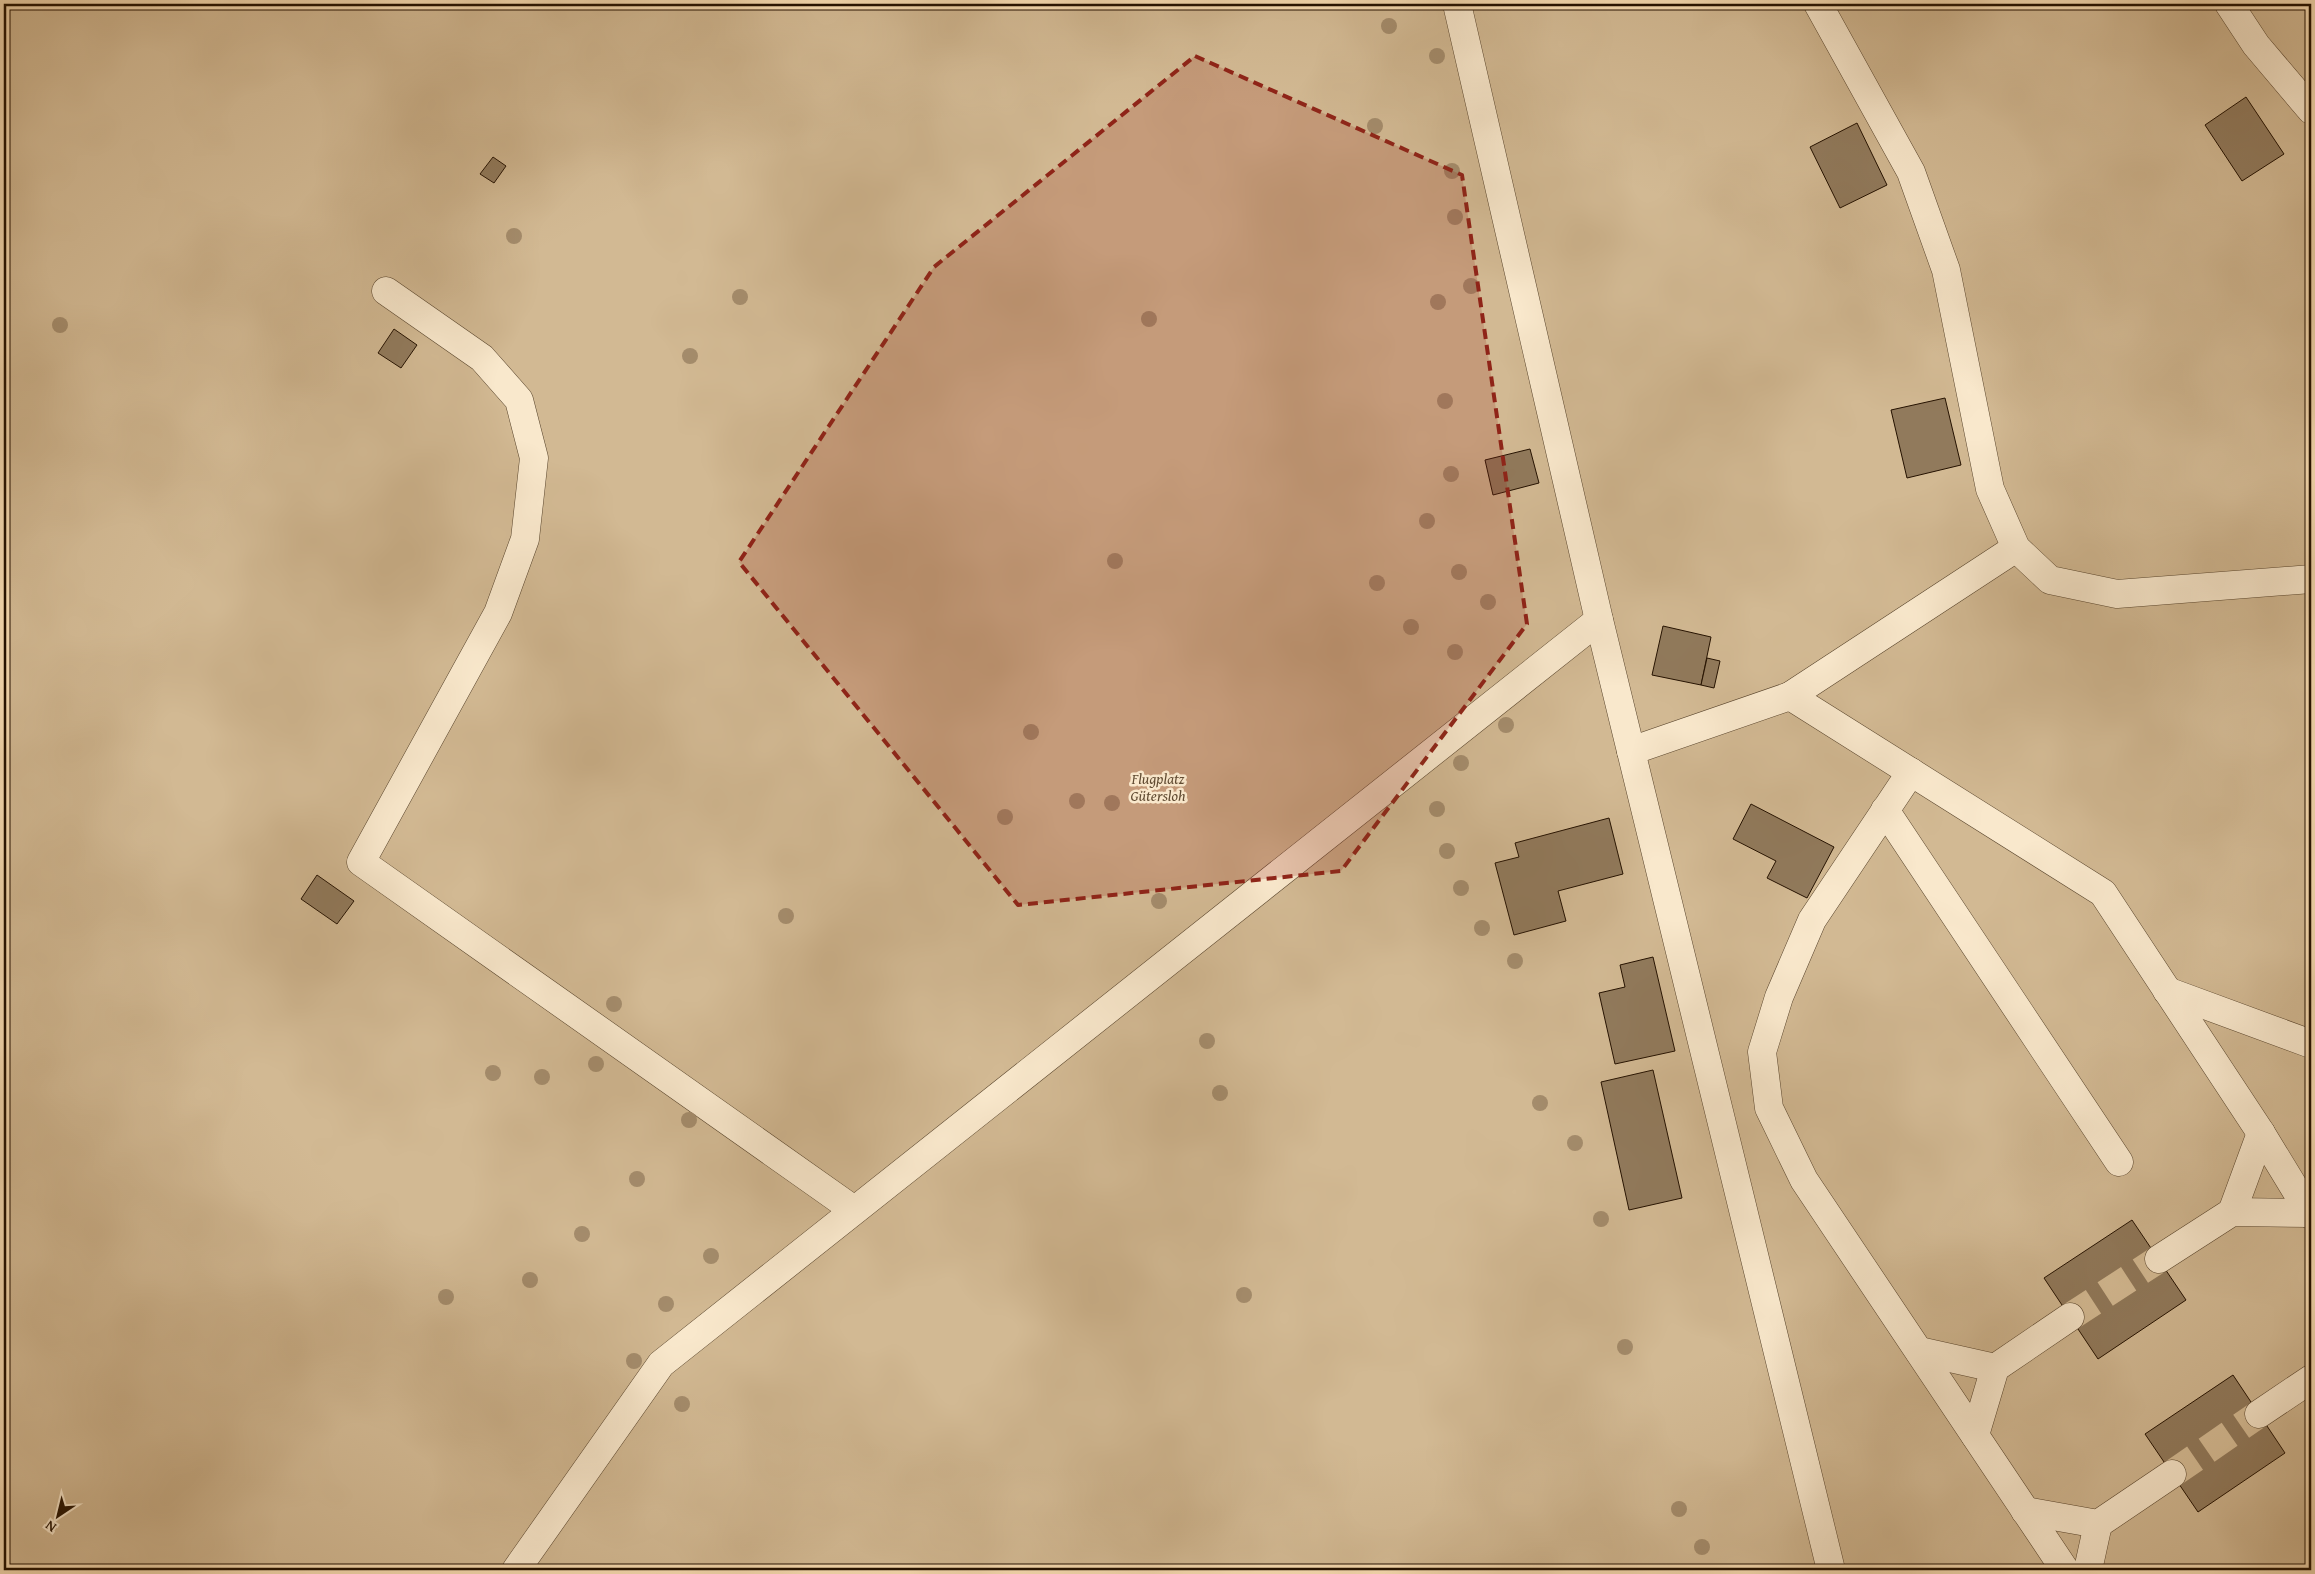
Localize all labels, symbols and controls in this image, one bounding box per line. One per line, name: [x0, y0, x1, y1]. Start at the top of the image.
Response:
park label: Flugplatz Gütersloh: [1130, 768, 1186, 806]
north arrow: [32, 1492, 82, 1542]
text: N: [40, 1515, 60, 1538]

